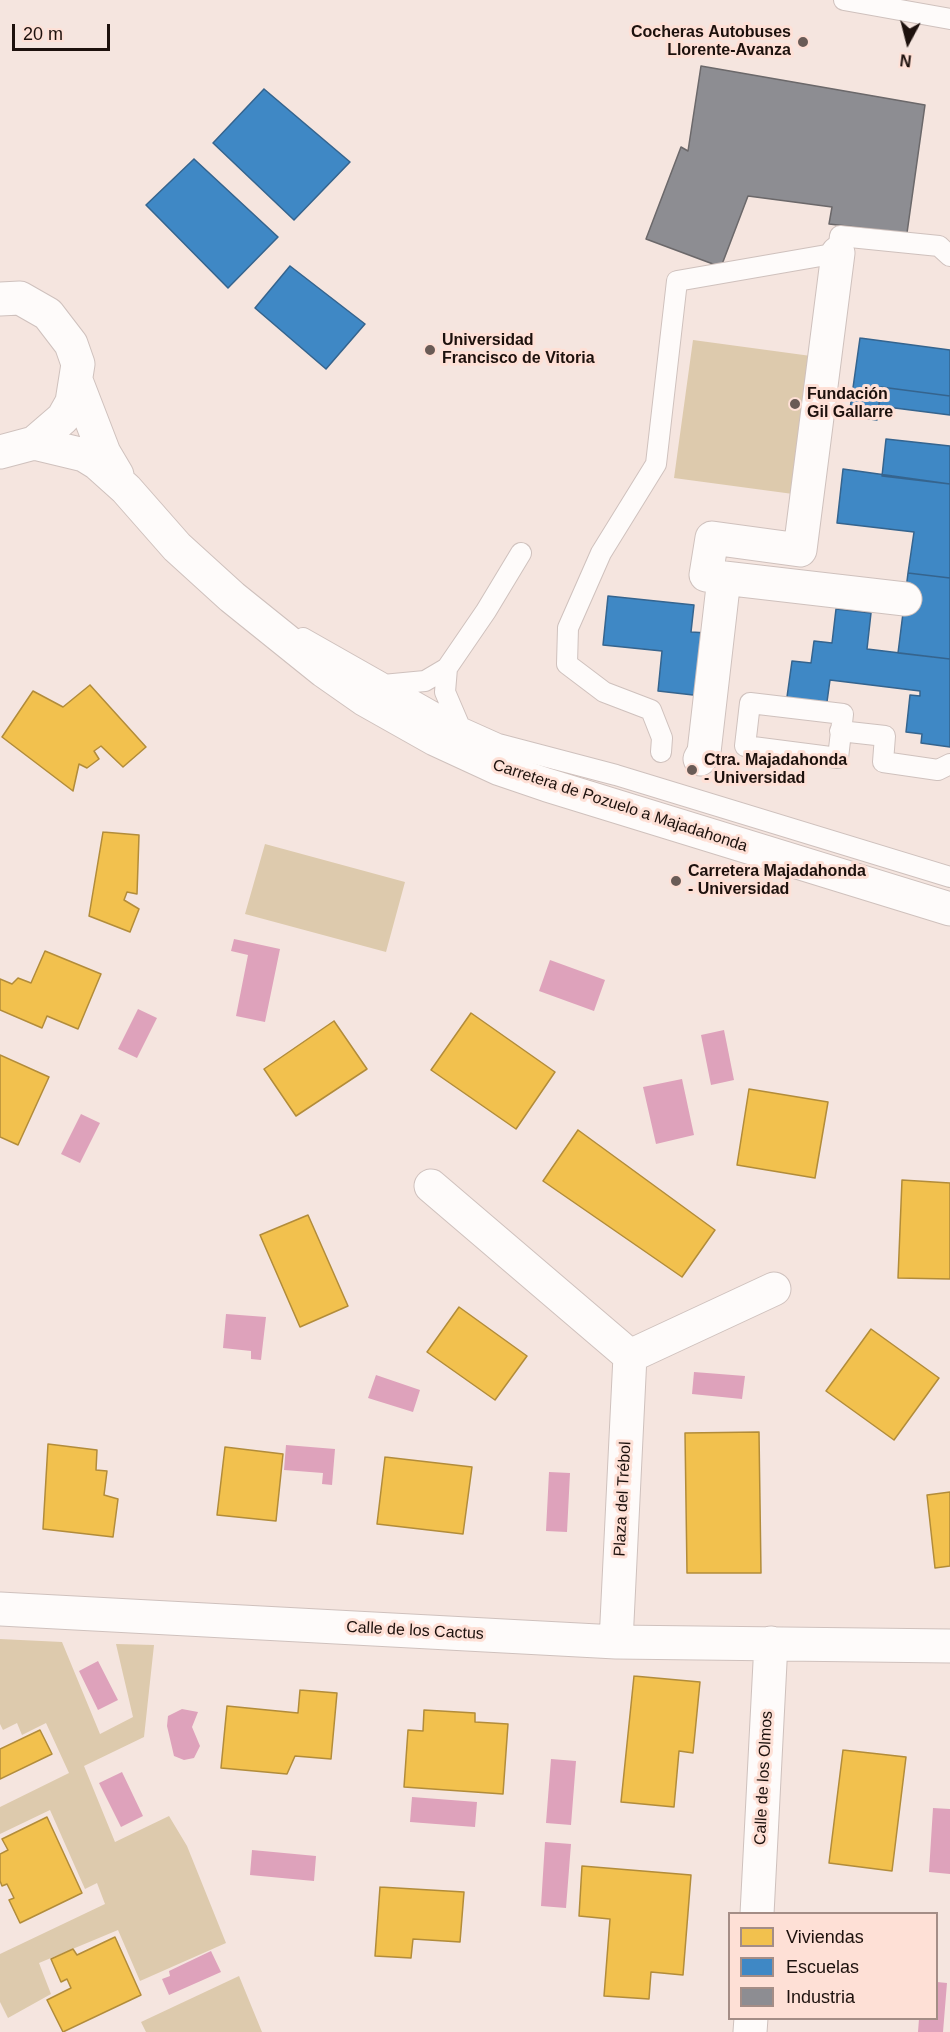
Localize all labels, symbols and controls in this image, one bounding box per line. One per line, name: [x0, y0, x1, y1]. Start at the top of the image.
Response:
scale bar: [15, 12, 112, 50]
north arrow: [878, 12, 938, 72]
place label: Cocheras Autobuses Llorente-Avanza: [631, 23, 791, 61]
text: 20 m: [23, 24, 63, 44]
marker: Cocheras Autobuses Llorente-Avanza: [796, 35, 810, 49]
text: N: [899, 51, 913, 70]
place label: Universidad Francisco de Vitoria: [442, 331, 595, 369]
marker: Universidad Francisco de Vitoria: [423, 343, 437, 357]
place label: Fundación Gil Gallarre: [807, 385, 893, 423]
marker: Fundación Gil Gallarre: [788, 397, 802, 411]
place label: Ctra. Majadahonda - Universidad: [704, 751, 847, 789]
street label: Carretera de Pozuelo a Majadahonda: [490, 756, 750, 856]
marker: Ctra. Majadahonda - Universidad: [685, 763, 699, 777]
place label: Carretera Majadahonda - Universidad: [688, 862, 866, 900]
marker: Carretera Majadahonda - Universidad: [669, 874, 683, 888]
street label: Plaza del Trébol: [610, 1441, 636, 1557]
street label: Calle de los Cactus: [346, 1618, 484, 1644]
street label: Calle de los Olmos: [751, 1710, 777, 1846]
legend: [728, 1912, 938, 2020]
text: Viviendas: [786, 1927, 864, 1947]
text: Escuelas: [786, 1957, 859, 1977]
text: Industria: [786, 1987, 855, 2007]

